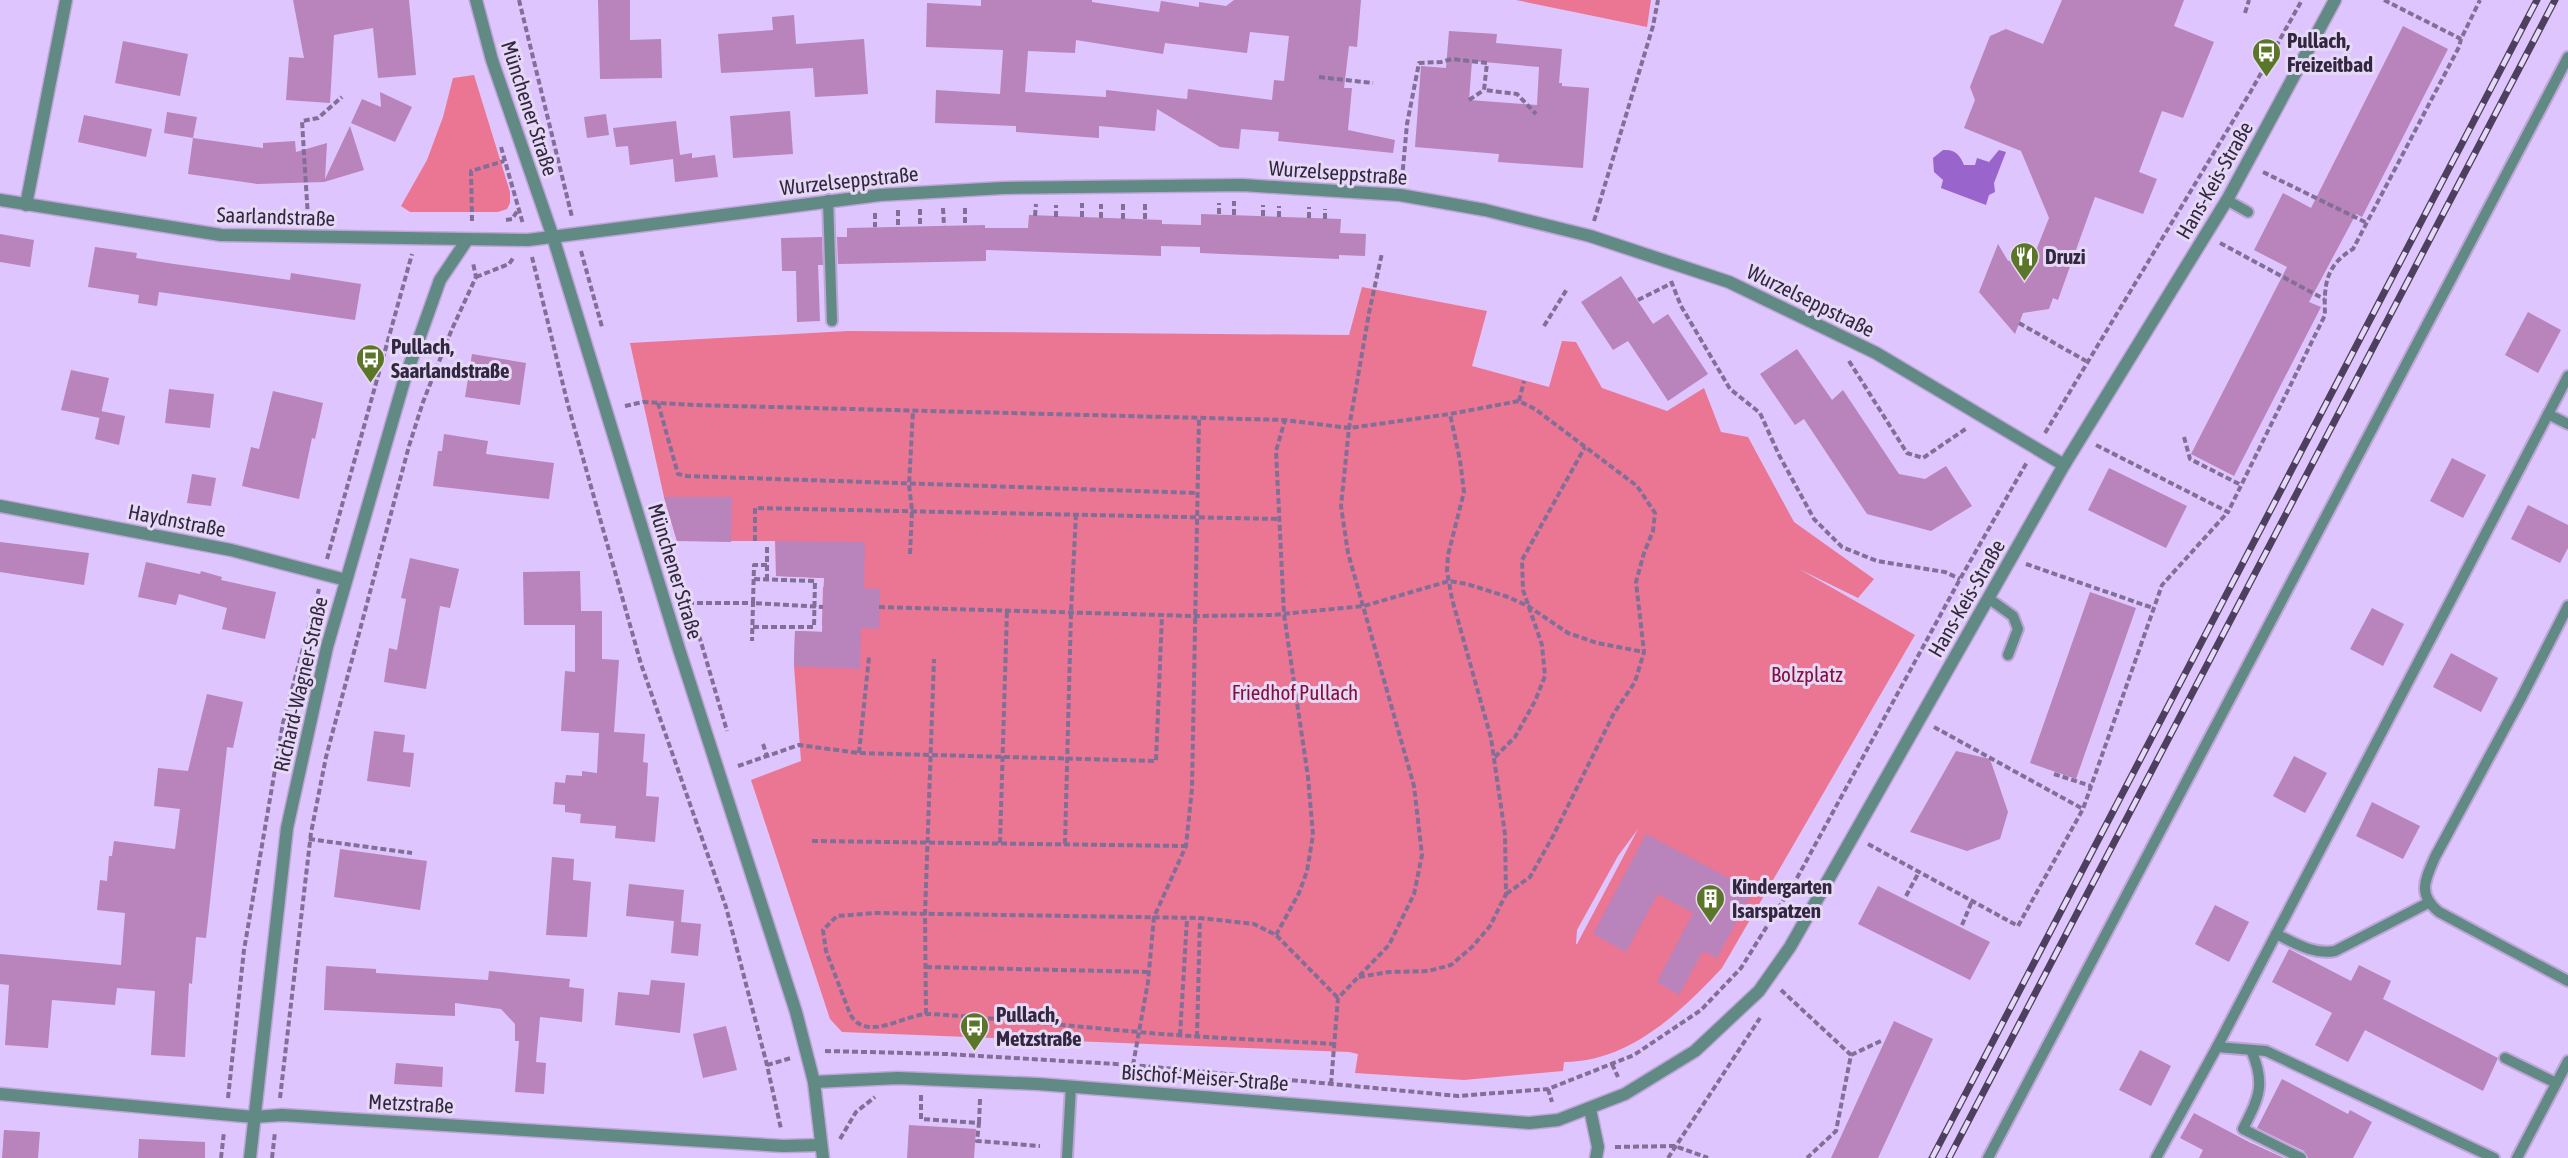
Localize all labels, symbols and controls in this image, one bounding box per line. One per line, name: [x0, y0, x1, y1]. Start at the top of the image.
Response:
place label: Pullach, Freizeitbad: [2287, 28, 2373, 76]
bus stop icon: Pullach, Freizeitbad: [2250, 36, 2282, 78]
street label: Münchener Straße: [497, 37, 563, 179]
street label: Hans-Keis-Straße: [2171, 117, 2257, 243]
street label: Wurzelseppstraße: [1268, 155, 1408, 189]
street label: Wurzelseppstraße: [779, 161, 919, 199]
street label: Saarlandstraße: [216, 202, 336, 230]
restaurant icon: Druzi: [2008, 240, 2040, 282]
place label: Druzi: [2045, 244, 2086, 268]
street label: Wurzelseppstraße: [1743, 259, 1879, 341]
place label: Pullach, Saarlandstraße: [391, 334, 509, 382]
bus stop icon: Pullach, Saarlandstraße: [354, 342, 386, 384]
street label: Haydnstraße: [126, 499, 228, 541]
street label: Münchener Straße: [644, 500, 708, 642]
street label: Hans-Keis-Straße: [1923, 535, 2009, 661]
street label: Richard-Wagner-Straße: [268, 594, 332, 774]
park label: Bolzplatz: [1771, 662, 1843, 686]
park label: Friedhof Pullach: [1232, 680, 1358, 704]
place label: Kindergarten Isarspatzen: [1732, 874, 1832, 922]
building icon: Kindergarten Isarspatzen: [1695, 882, 1727, 924]
place label: Pullach, Metzstraße: [996, 1002, 1082, 1050]
bus stop icon: Pullach, Metzstraße: [959, 1010, 991, 1052]
street label: Bischof-Meiser-Straße: [1121, 1059, 1289, 1095]
street label: Metzstraße: [368, 1089, 454, 1117]

